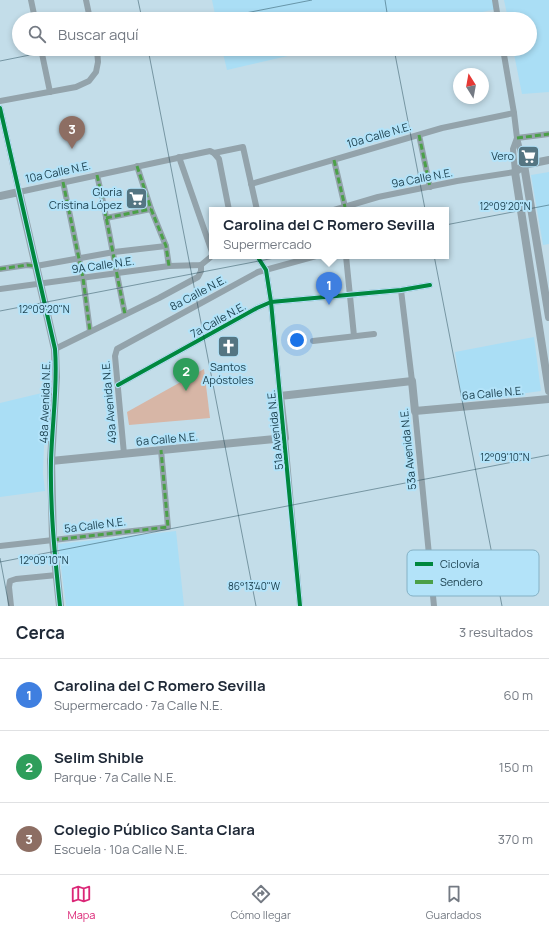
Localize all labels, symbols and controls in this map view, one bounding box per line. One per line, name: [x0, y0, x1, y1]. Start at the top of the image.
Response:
search box: [12, 12, 537, 56]
icon: search: [26, 23, 48, 45]
text: Buscar aquí: [58, 24, 139, 45]
north arrow: [453, 68, 489, 104]
pin: 3: [59, 116, 85, 149]
street label: 10a Calle N.E.: [345, 118, 413, 151]
supermarket icon: Vero: [516, 143, 542, 169]
place label: Vero: [491, 148, 514, 163]
street label: 10a Calle N.E.: [24, 157, 92, 186]
street label: 9a Calle N.E.: [390, 164, 454, 191]
place label: Gloria Cristina López: [49, 184, 122, 212]
supermarket icon: Gloria Cristina López: [124, 185, 150, 211]
text: 12°09'20"N: [479, 199, 531, 213]
popup: [209, 207, 449, 259]
text: Carolina del C Romero Sevilla: [223, 214, 435, 235]
text: Supermercado: [223, 235, 312, 253]
street label: 9A Calle N.E.: [71, 253, 135, 276]
street label: 8a Calle N.E.: [167, 271, 229, 314]
pin: 1: [316, 272, 342, 305]
street label: 7a Calle N.E.: [187, 298, 248, 341]
text: 12°09'20"N: [18, 302, 70, 316]
your location: [287, 330, 307, 350]
church icon: Santos Apóstoles: [215, 334, 241, 360]
pin: 2: [173, 358, 199, 391]
place label: Santos Apóstoles: [202, 359, 254, 387]
street label: 48a Avenida N.E.: [36, 360, 53, 444]
street label: 49a Avenida N.E.: [97, 360, 120, 444]
street label: 6a Calle N.E.: [461, 382, 525, 403]
street label: 51a Avenida N.E.: [263, 389, 286, 471]
street label: 53a Avenida N.E.: [396, 407, 419, 491]
street label: 6a Calle N.E.: [135, 428, 199, 449]
text: 12°09'10"N: [480, 450, 530, 464]
street label: 5a Calle N.E.: [63, 513, 127, 536]
legend: [407, 550, 539, 596]
text: 12°09'10"N: [19, 553, 69, 567]
text: Ciclovía: [440, 556, 480, 571]
text: Sendero: [440, 574, 483, 589]
text: 86°13'40"W: [228, 579, 281, 593]
text: Cerca: [16, 621, 65, 644]
text: 3 resultados: [459, 623, 533, 641]
text: Carolina del C Romero Sevilla: [54, 675, 266, 696]
text: 1: [26, 686, 32, 704]
text: 60 m: [503, 686, 533, 704]
text: Supermercado · 7a Calle N.E.: [54, 696, 223, 714]
text: Selim Shible: [54, 747, 144, 768]
text: 2: [25, 758, 33, 776]
text: 150 m: [499, 758, 533, 776]
text: Parque · 7a Calle N.E.: [54, 768, 177, 786]
text: Colegio Público Santa Clara: [54, 819, 255, 840]
text: 3: [25, 830, 33, 848]
text: 370 m: [498, 830, 533, 848]
text: Escuela · 10a Calle N.E.: [54, 840, 188, 858]
tab: Mapa: [67, 883, 95, 922]
tab: Cómo llegar: [230, 883, 291, 922]
tab: Guardados: [426, 883, 482, 922]

